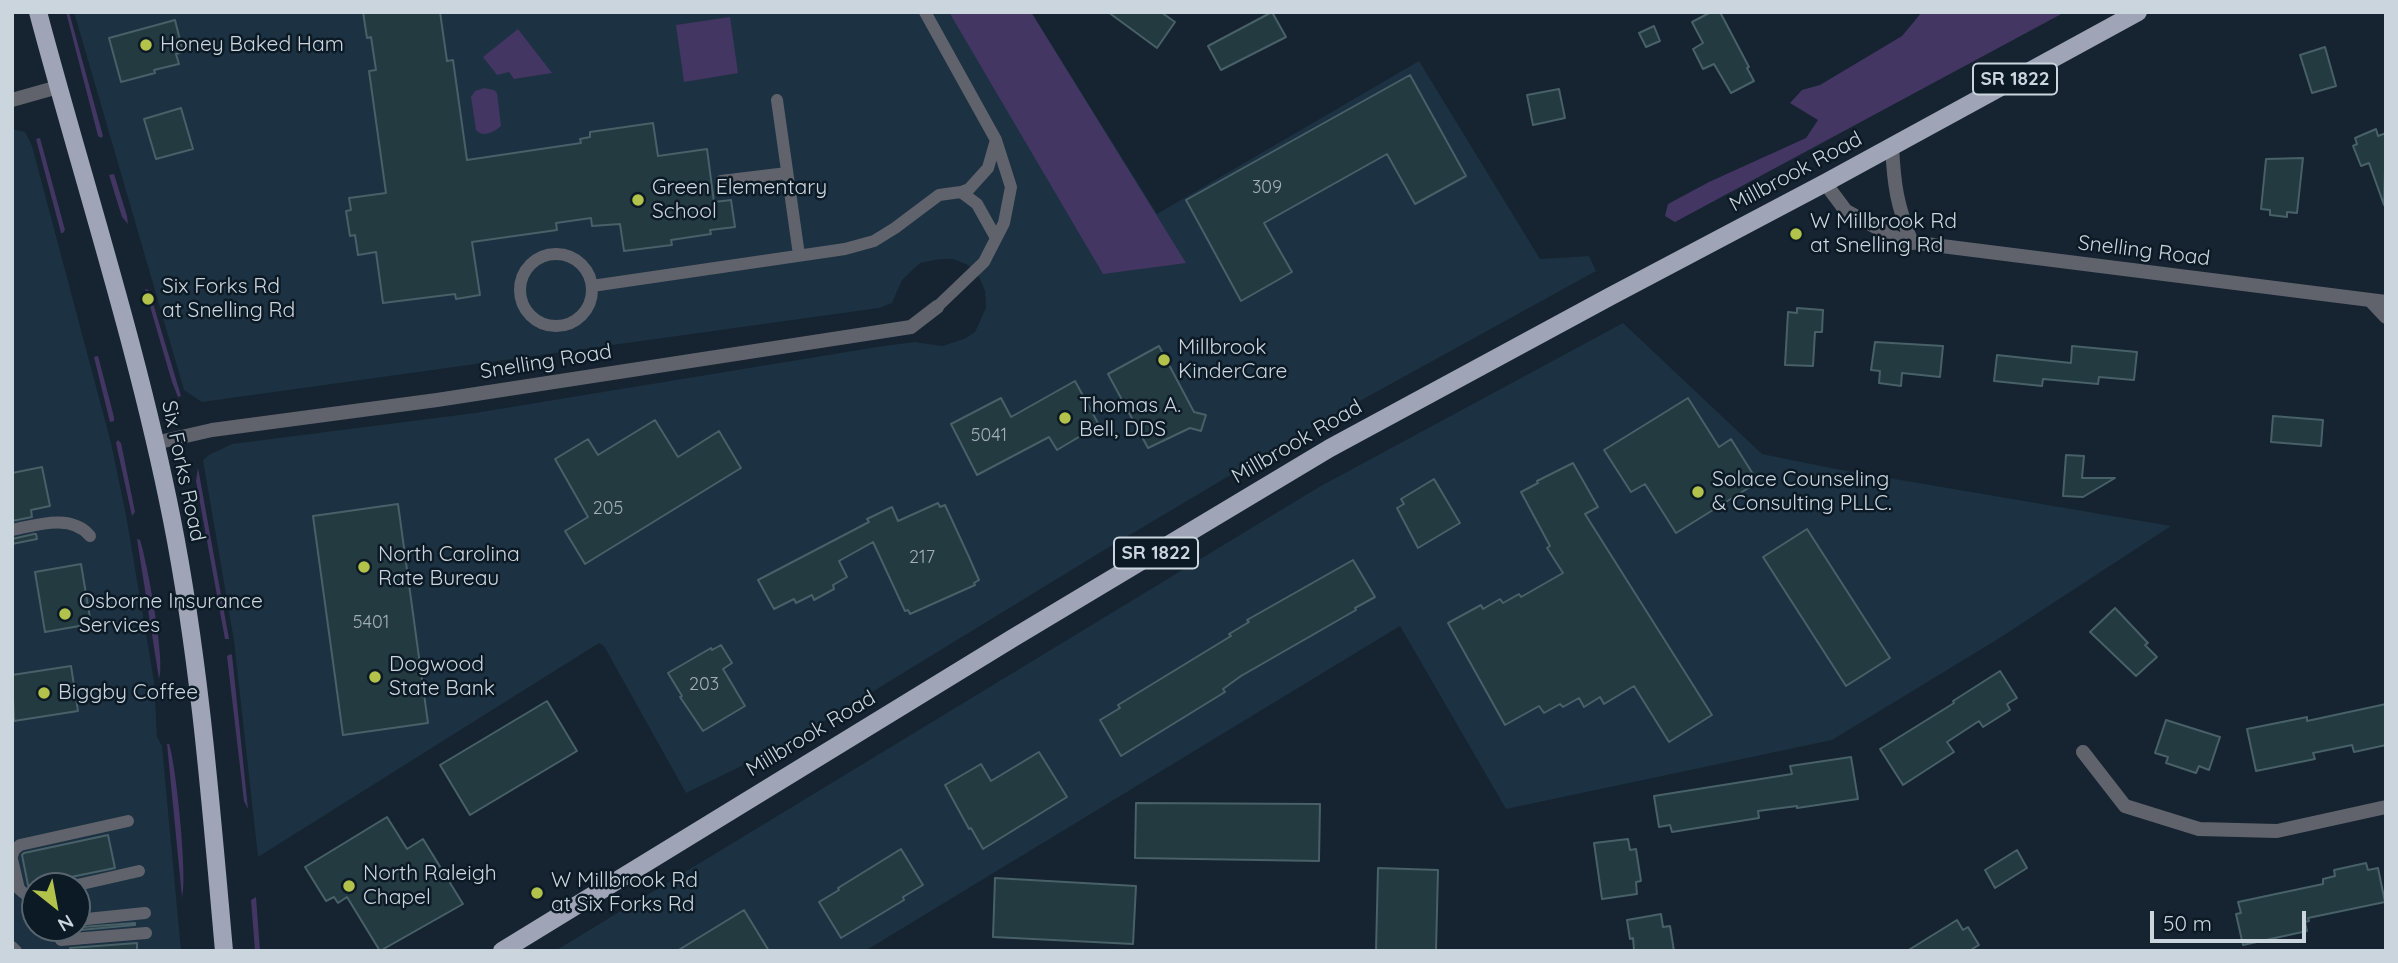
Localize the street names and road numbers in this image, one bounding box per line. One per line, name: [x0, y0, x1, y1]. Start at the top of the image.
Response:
road number: SR 1822: [1973, 64, 2057, 94]
street label: Millbrook Road: [1725, 127, 1867, 217]
street label: Snelling Road: [2076, 230, 2212, 272]
street label: Snelling Road: [478, 339, 614, 385]
street label: Millbrook Road: [1227, 395, 1367, 489]
street label: Six Forks Road: [156, 398, 210, 544]
road number: SR 1822: [1114, 538, 1198, 568]
street label: Millbrook Road: [742, 686, 880, 782]

